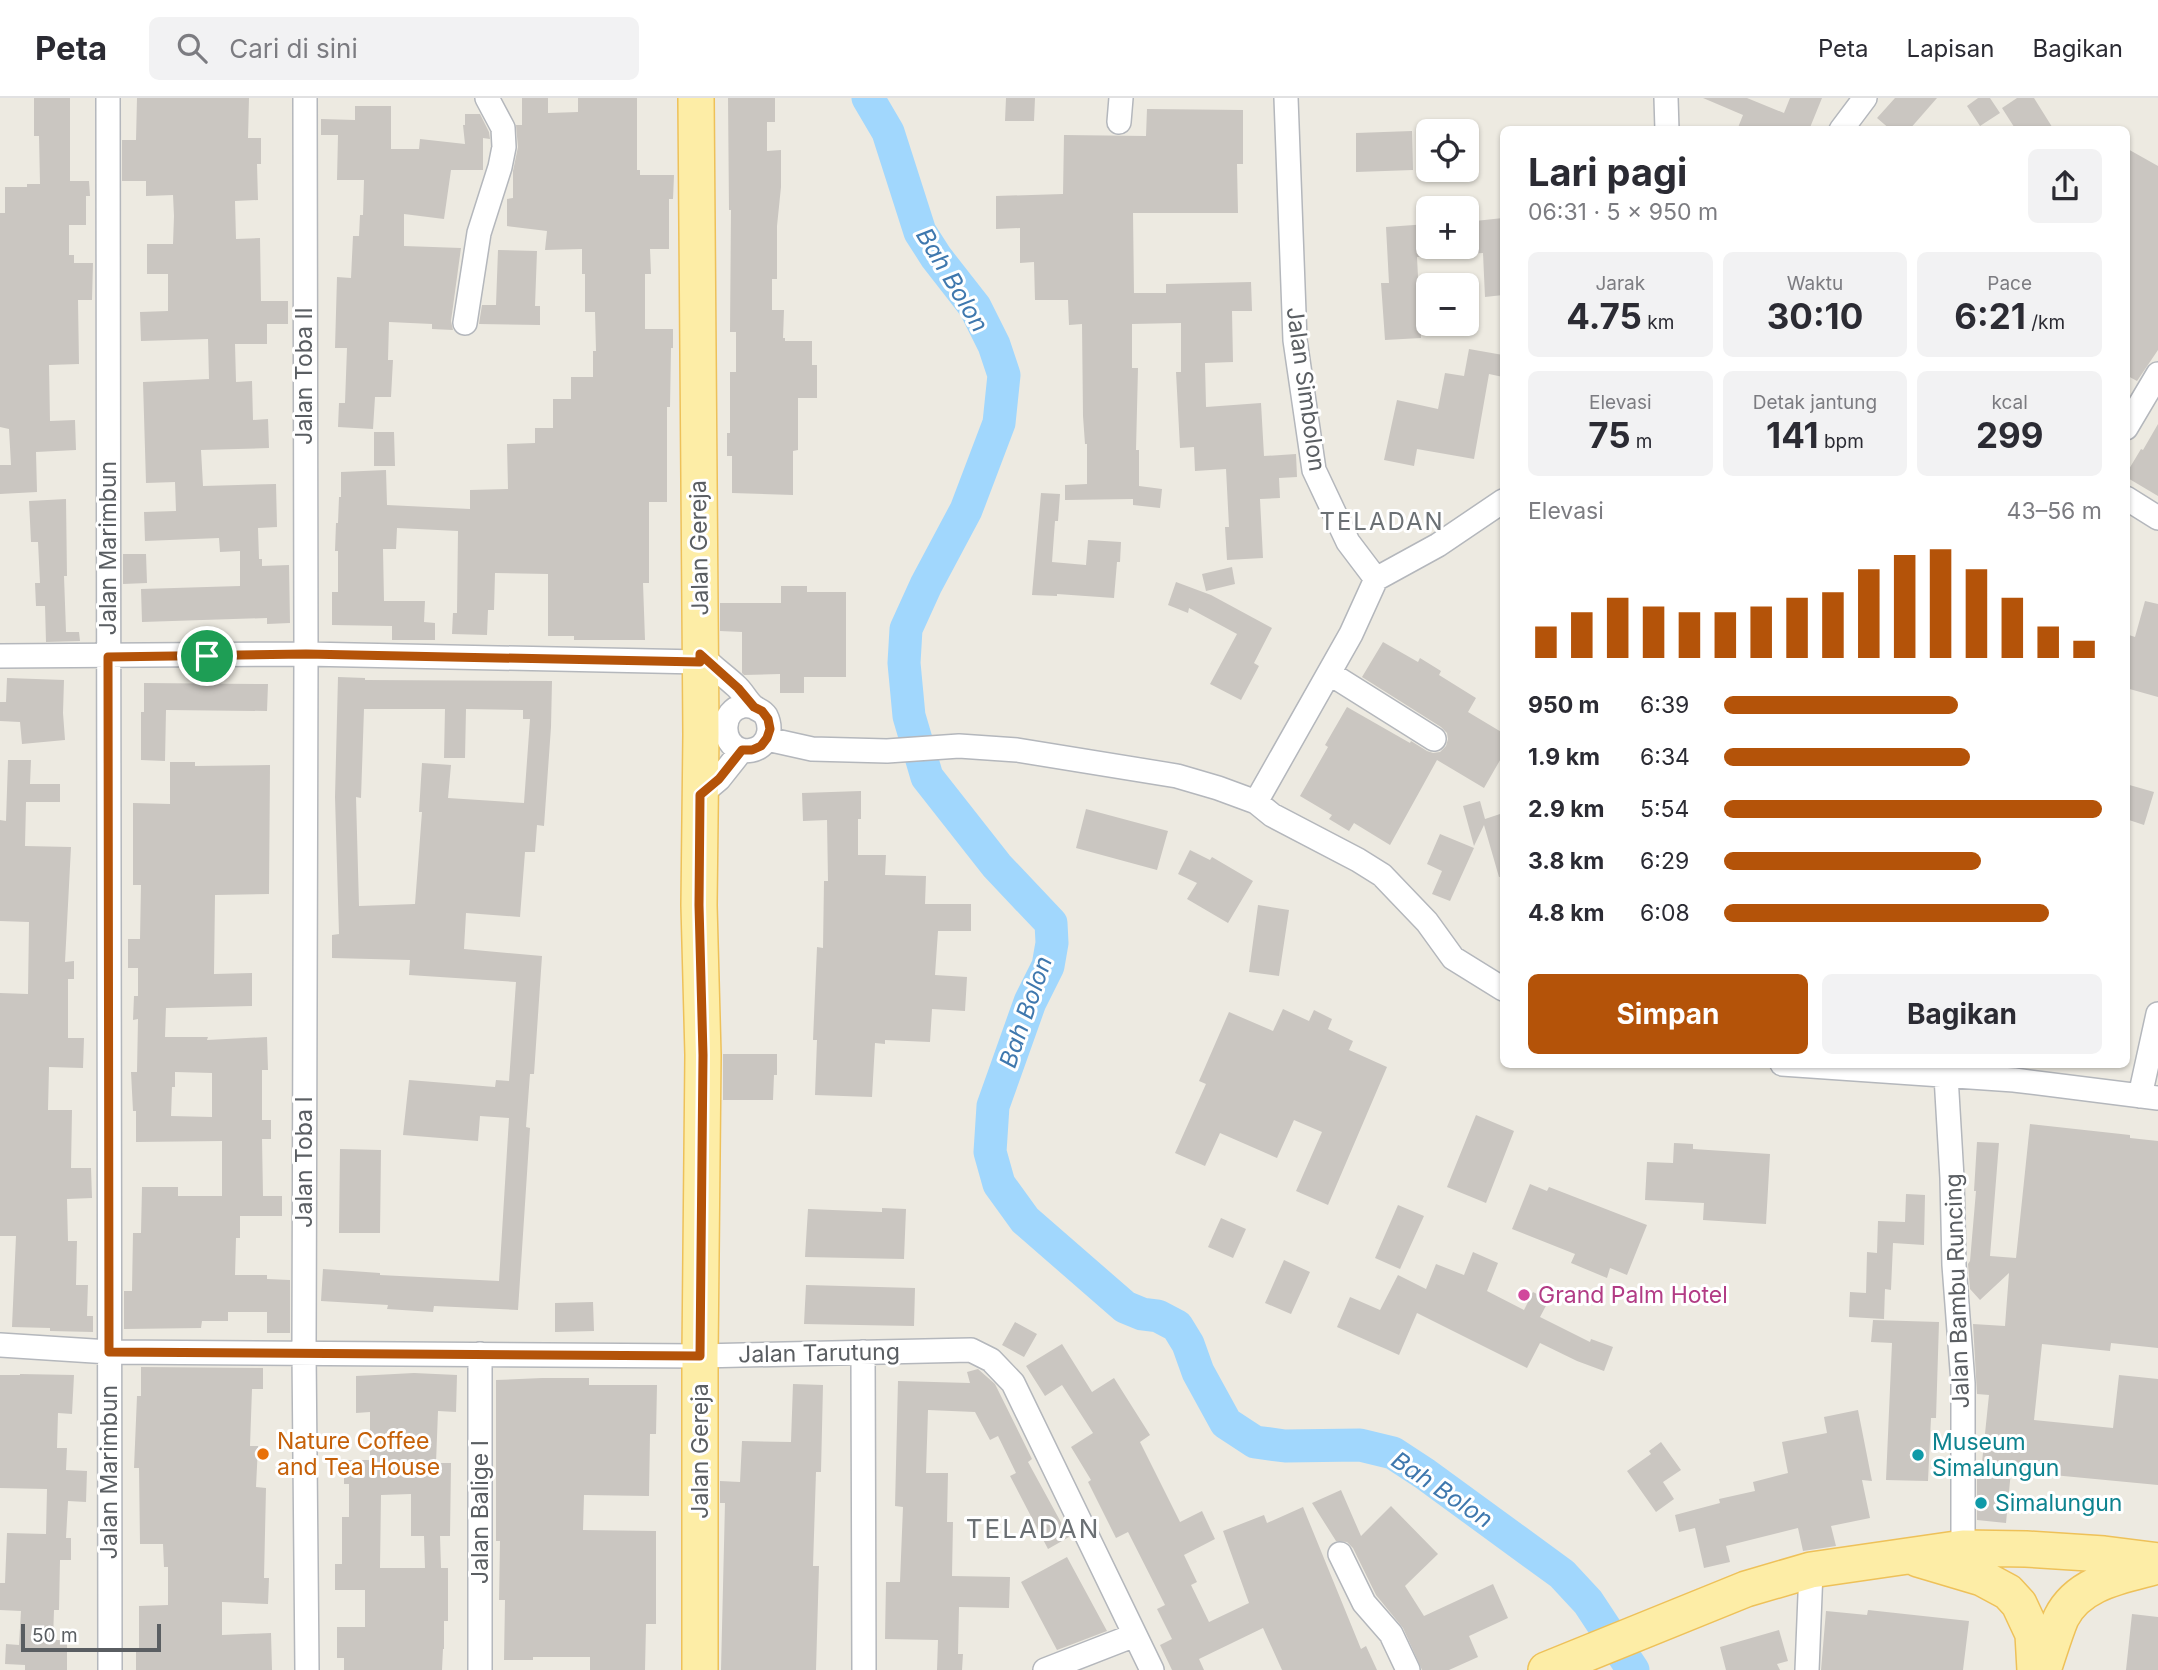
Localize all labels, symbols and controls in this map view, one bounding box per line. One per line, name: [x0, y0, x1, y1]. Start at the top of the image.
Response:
search box: [149, 17, 639, 80]
text: Peta: [35, 28, 107, 68]
icon: search: [173, 29, 211, 67]
text: Cari di sini: [229, 33, 358, 64]
text: Peta: [1818, 34, 1869, 63]
text: Lapisan: [1907, 34, 1994, 63]
text: Bagikan: [2032, 34, 2123, 63]
map controls: [1416, 119, 1479, 336]
button: locate: [1416, 119, 1479, 182]
text: Lari pagi: [1528, 149, 1687, 195]
button: share: [2028, 149, 2102, 223]
button: +: [1416, 196, 1479, 259]
text: 06:31 · 5 × 950 m: [1528, 198, 1718, 226]
water label: Bah Bolon: [910, 223, 995, 337]
text: Jarak: [1595, 272, 1645, 295]
text: Waktu: [1787, 272, 1843, 295]
text: Pace: [1987, 272, 2032, 295]
button: −: [1416, 273, 1479, 336]
text: 4.75: [1566, 295, 1642, 337]
text: 30:10: [1767, 295, 1863, 337]
text: 6:21: [1954, 295, 2026, 337]
street label: Jalan Simbolon: [1281, 305, 1331, 473]
street label: Jalan Toba II: [290, 307, 318, 445]
text: km: [1642, 311, 1674, 334]
text: /km: [2026, 311, 2065, 334]
text: Elevasi: [1589, 391, 1652, 414]
text: Detak jantung: [1753, 391, 1877, 414]
text: kcal: [1992, 391, 2028, 414]
text: 75: [1588, 414, 1631, 456]
text: 141: [1766, 414, 1819, 456]
text: 299: [1976, 414, 2043, 456]
text: m: [1631, 430, 1653, 453]
text: bpm: [1819, 430, 1864, 453]
street label: Jalan Marimbun: [94, 461, 122, 635]
street label: Jalan Gereja: [684, 480, 714, 616]
text: Elevasi: [1528, 497, 1604, 525]
text: 43–56 m: [2007, 497, 2102, 525]
district label: TELADAN: [1319, 507, 1445, 536]
pin: [177, 626, 237, 686]
icon: arrive: [188, 637, 226, 675]
text: 950 m: [1528, 691, 1600, 719]
text: 6:39: [1640, 691, 1689, 719]
text: 1.9 km: [1528, 743, 1600, 771]
text: 6:34: [1640, 743, 1690, 771]
text: 2.9 km: [1528, 795, 1605, 823]
text: 5:54: [1640, 795, 1689, 823]
text: 3.8 km: [1528, 847, 1604, 875]
text: 6:29: [1640, 847, 1689, 875]
text: 4.8 km: [1528, 899, 1605, 927]
text: 6:08: [1640, 899, 1690, 927]
water label: Bah Bolon: [993, 952, 1058, 1071]
button: Simpan: [1528, 974, 1808, 1054]
button: Bagikan: [1822, 974, 2102, 1054]
street label: Jalan Toba I: [290, 1096, 318, 1228]
street label: Jalan Bambu Runcing: [1939, 1173, 1975, 1409]
place label: Grand Palm Hotel: [1538, 1281, 1728, 1309]
marker: Grand Palm Hotel: [1516, 1287, 1532, 1303]
street label: Jalan Tarutung: [738, 1338, 900, 1368]
street label: Jalan Gereja: [686, 1383, 714, 1519]
street label: Jalan Marimbun: [95, 1385, 123, 1559]
place label: Nature Coffee and Tea House: [277, 1427, 440, 1481]
place label: Museum Simalungun: [1932, 1428, 2059, 1482]
street label: Jalan Balige I: [466, 1440, 494, 1584]
water label: Bah Bolon: [1386, 1445, 1498, 1534]
marker: Nature Coffee and Tea House: [255, 1446, 271, 1462]
marker: Museum Simalungun: [1910, 1447, 1926, 1463]
place label: Simalungun: [1995, 1489, 2122, 1517]
marker: Simalungun: [1973, 1495, 1989, 1511]
district label: TELADAN: [966, 1513, 1100, 1544]
scale bar: [21, 1621, 161, 1653]
text: 50 m: [32, 1624, 78, 1647]

